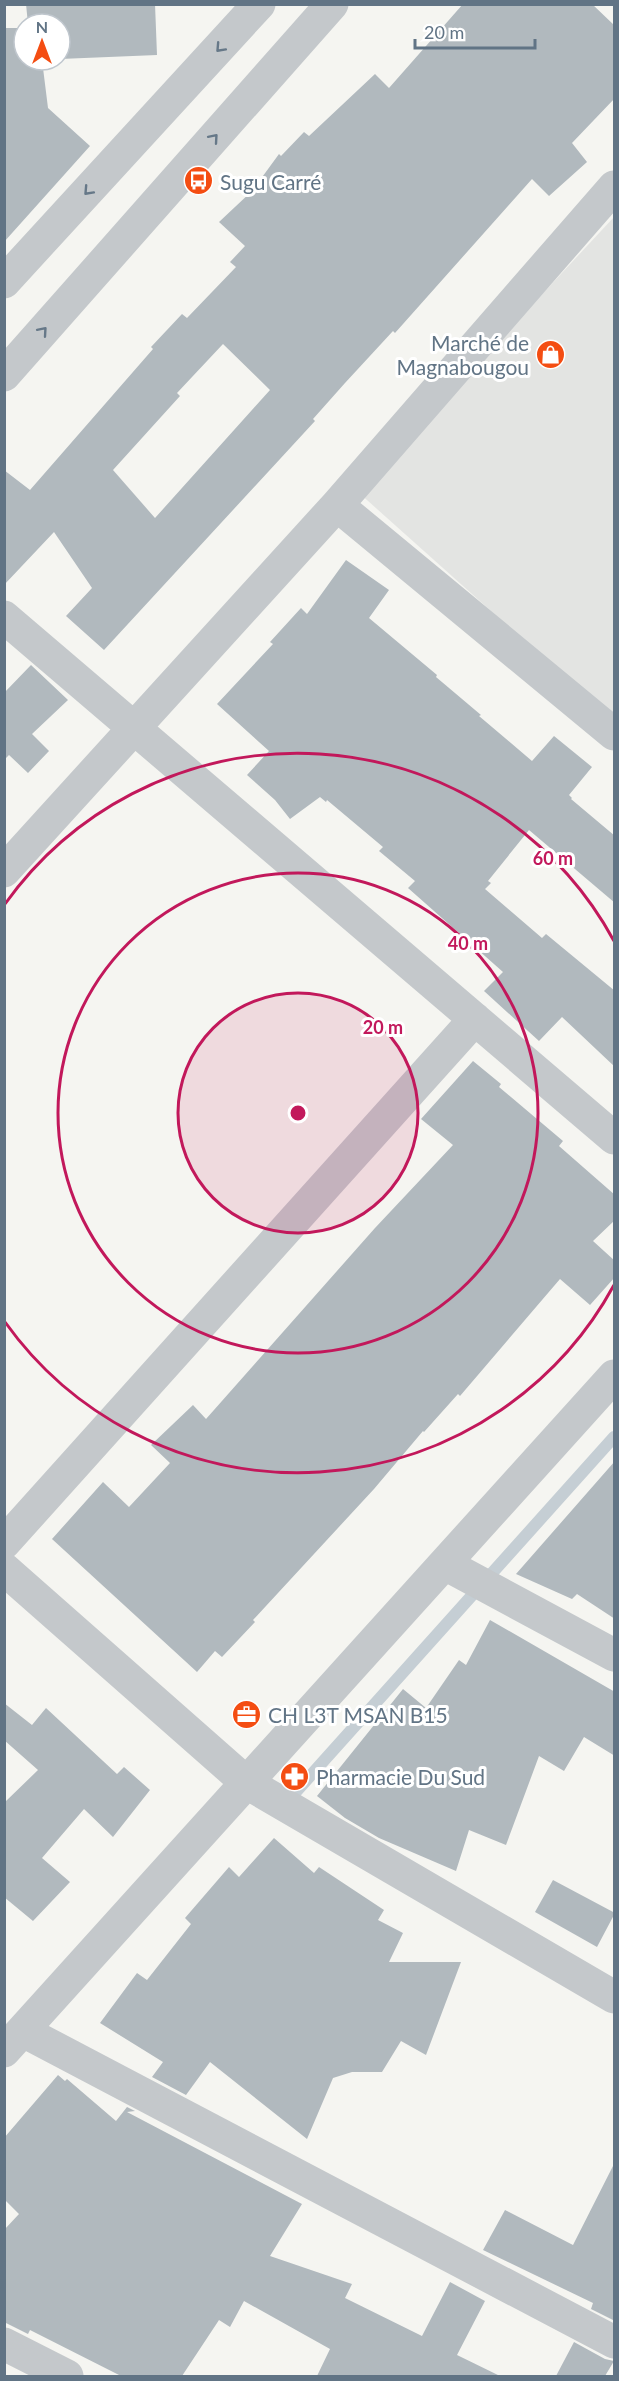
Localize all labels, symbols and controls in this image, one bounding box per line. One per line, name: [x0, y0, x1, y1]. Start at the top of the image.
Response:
north arrow: [12, 12, 72, 72]
scale bar: [415, 12, 535, 50]
text: N: [36, 17, 48, 36]
text: 20 m: [424, 21, 464, 43]
one-way arrow: [216, 41, 227, 51]
one-way arrow: [207, 134, 218, 145]
bus stop icon: Sugu Carré: [183, 165, 215, 197]
place label: Sugu Carré: [220, 169, 321, 194]
one-way arrow: [84, 185, 95, 195]
one-way arrow: [36, 328, 47, 338]
place label: Marché de Magnabougou: [397, 330, 529, 379]
shop icon: Marché de Magnabougou: [534, 338, 566, 370]
text: 60 m: [533, 847, 573, 869]
text: 40 m: [448, 932, 488, 954]
text: 20 m: [363, 1016, 403, 1038]
centre of rings: [288, 1103, 308, 1123]
office icon: CH L3T MSAN B15: [231, 1698, 263, 1730]
place label: CH L3T MSAN B15: [268, 1702, 448, 1727]
pharmacy icon: Pharmacie Du Sud: [279, 1760, 311, 1792]
place label: Pharmacie Du Sud: [316, 1764, 485, 1789]

